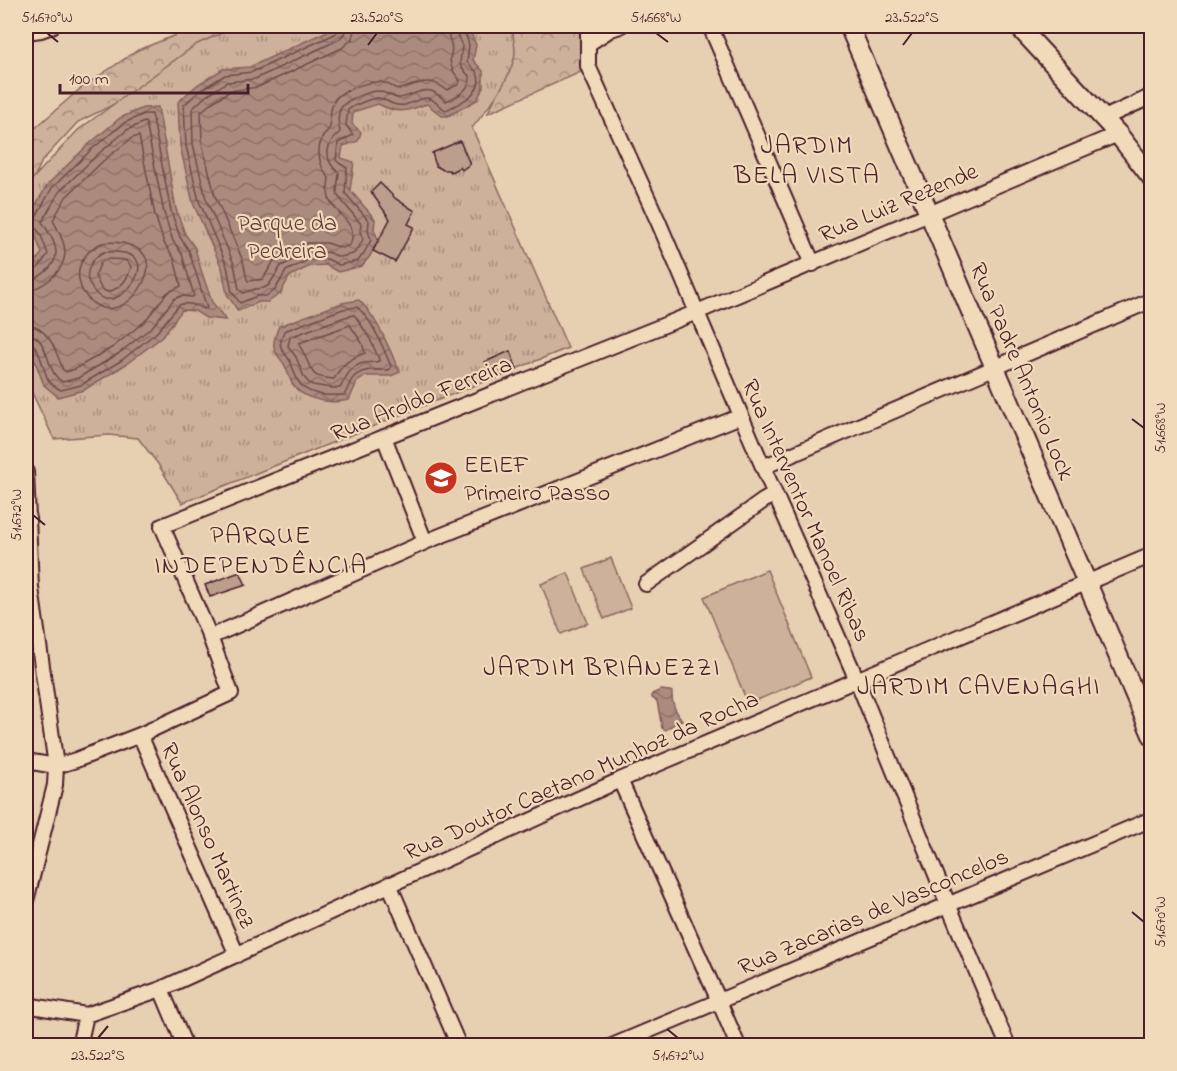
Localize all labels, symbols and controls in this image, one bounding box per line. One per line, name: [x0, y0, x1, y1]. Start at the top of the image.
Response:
text: 51.670°W: [21, 7, 73, 29]
text: 23.520°S: [351, 7, 404, 29]
text: 51.668°W: [631, 7, 681, 29]
text: 23.522°S: [885, 7, 939, 29]
scale bar: [60, 57, 248, 95]
text: 100 m: [69, 67, 109, 93]
district label: JARDIM BELA VISTA: [733, 128, 880, 196]
street label: Rua Luiz Rezende: [814, 155, 984, 254]
park label: Parque da Pedreira: [237, 207, 337, 270]
street label: Rua Padre Antonio Lock: [959, 258, 1083, 487]
street label: Rua Aroldo Ferreira: [326, 348, 518, 453]
street label: Rua Interventor Manoel Ribas: [731, 374, 879, 648]
text: 51.668°W: [1150, 403, 1172, 453]
place label: EEIEF Primeiro Passo: [464, 449, 610, 512]
school or university icon: EEIEF Primeiro Passo: [423, 460, 459, 496]
text: 51.672°W: [6, 489, 28, 541]
district label: PARQUE INDEPENDÊNCIA: [154, 518, 368, 586]
district label: JARDIM BRIANEZZI: [483, 650, 721, 688]
district label: JARDIM CAVENAGHI: [857, 669, 1101, 707]
street label: Rua Doutor Caetano Munhoz da Rocha: [399, 683, 765, 872]
street label: Rua Alonso Martinez: [150, 738, 264, 935]
street label: Rua Zacarias de Vasconcelos: [733, 840, 1015, 986]
text: 51.670°W: [1150, 896, 1172, 948]
text: 23.522°S: [71, 1045, 125, 1067]
text: 51.672°W: [652, 1045, 704, 1067]

